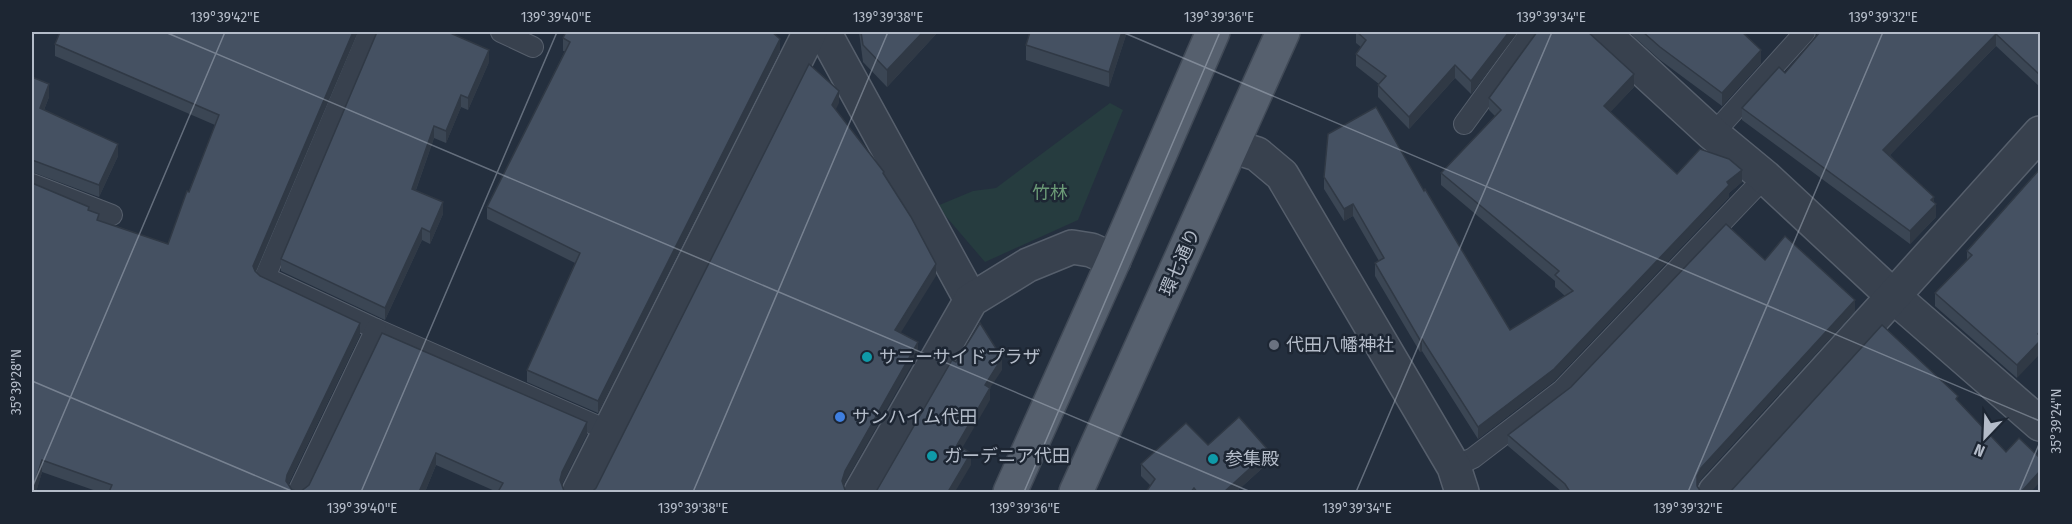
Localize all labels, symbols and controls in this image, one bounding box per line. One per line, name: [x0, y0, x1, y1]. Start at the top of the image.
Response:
text: 139°39'42"E: [190, 8, 260, 26]
text: 139°39'40"E: [521, 8, 591, 26]
text: 139°39'38"E: [853, 8, 923, 26]
text: 139°39'36"E: [1184, 8, 1254, 26]
text: 139°39'34"E: [1516, 8, 1586, 26]
text: 139°39'32"E: [1848, 8, 1918, 26]
park label: 竹林: [1032, 182, 1068, 204]
street label: 環七通り: [1155, 225, 1205, 299]
place label: 代田八幡神社: [1286, 334, 1394, 356]
marker: 代田八幡神社: [1267, 338, 1281, 352]
place label: サニーサイドプラザ: [879, 346, 1041, 368]
text: 35°39'28"N: [7, 349, 25, 415]
marker: サニーサイドプラザ: [860, 350, 874, 364]
text: 35°39'24"N: [2047, 388, 2065, 454]
place label: サンハイム代田: [852, 406, 977, 428]
north arrow: [1955, 407, 2015, 467]
marker: サンハイム代田: [833, 410, 847, 424]
text: N: [1971, 440, 1987, 461]
place label: ガーデニア代田: [944, 445, 1070, 467]
place label: 参集殿: [1225, 448, 1279, 470]
marker: ガーデニア代田: [925, 449, 939, 463]
marker: 参集殿: [1206, 452, 1220, 466]
text: 139°39'40"E: [327, 499, 397, 517]
text: 139°39'38"E: [658, 499, 728, 517]
text: 139°39'36"E: [990, 499, 1060, 517]
text: 139°39'34"E: [1322, 499, 1392, 517]
text: 139°39'32"E: [1653, 499, 1723, 517]

